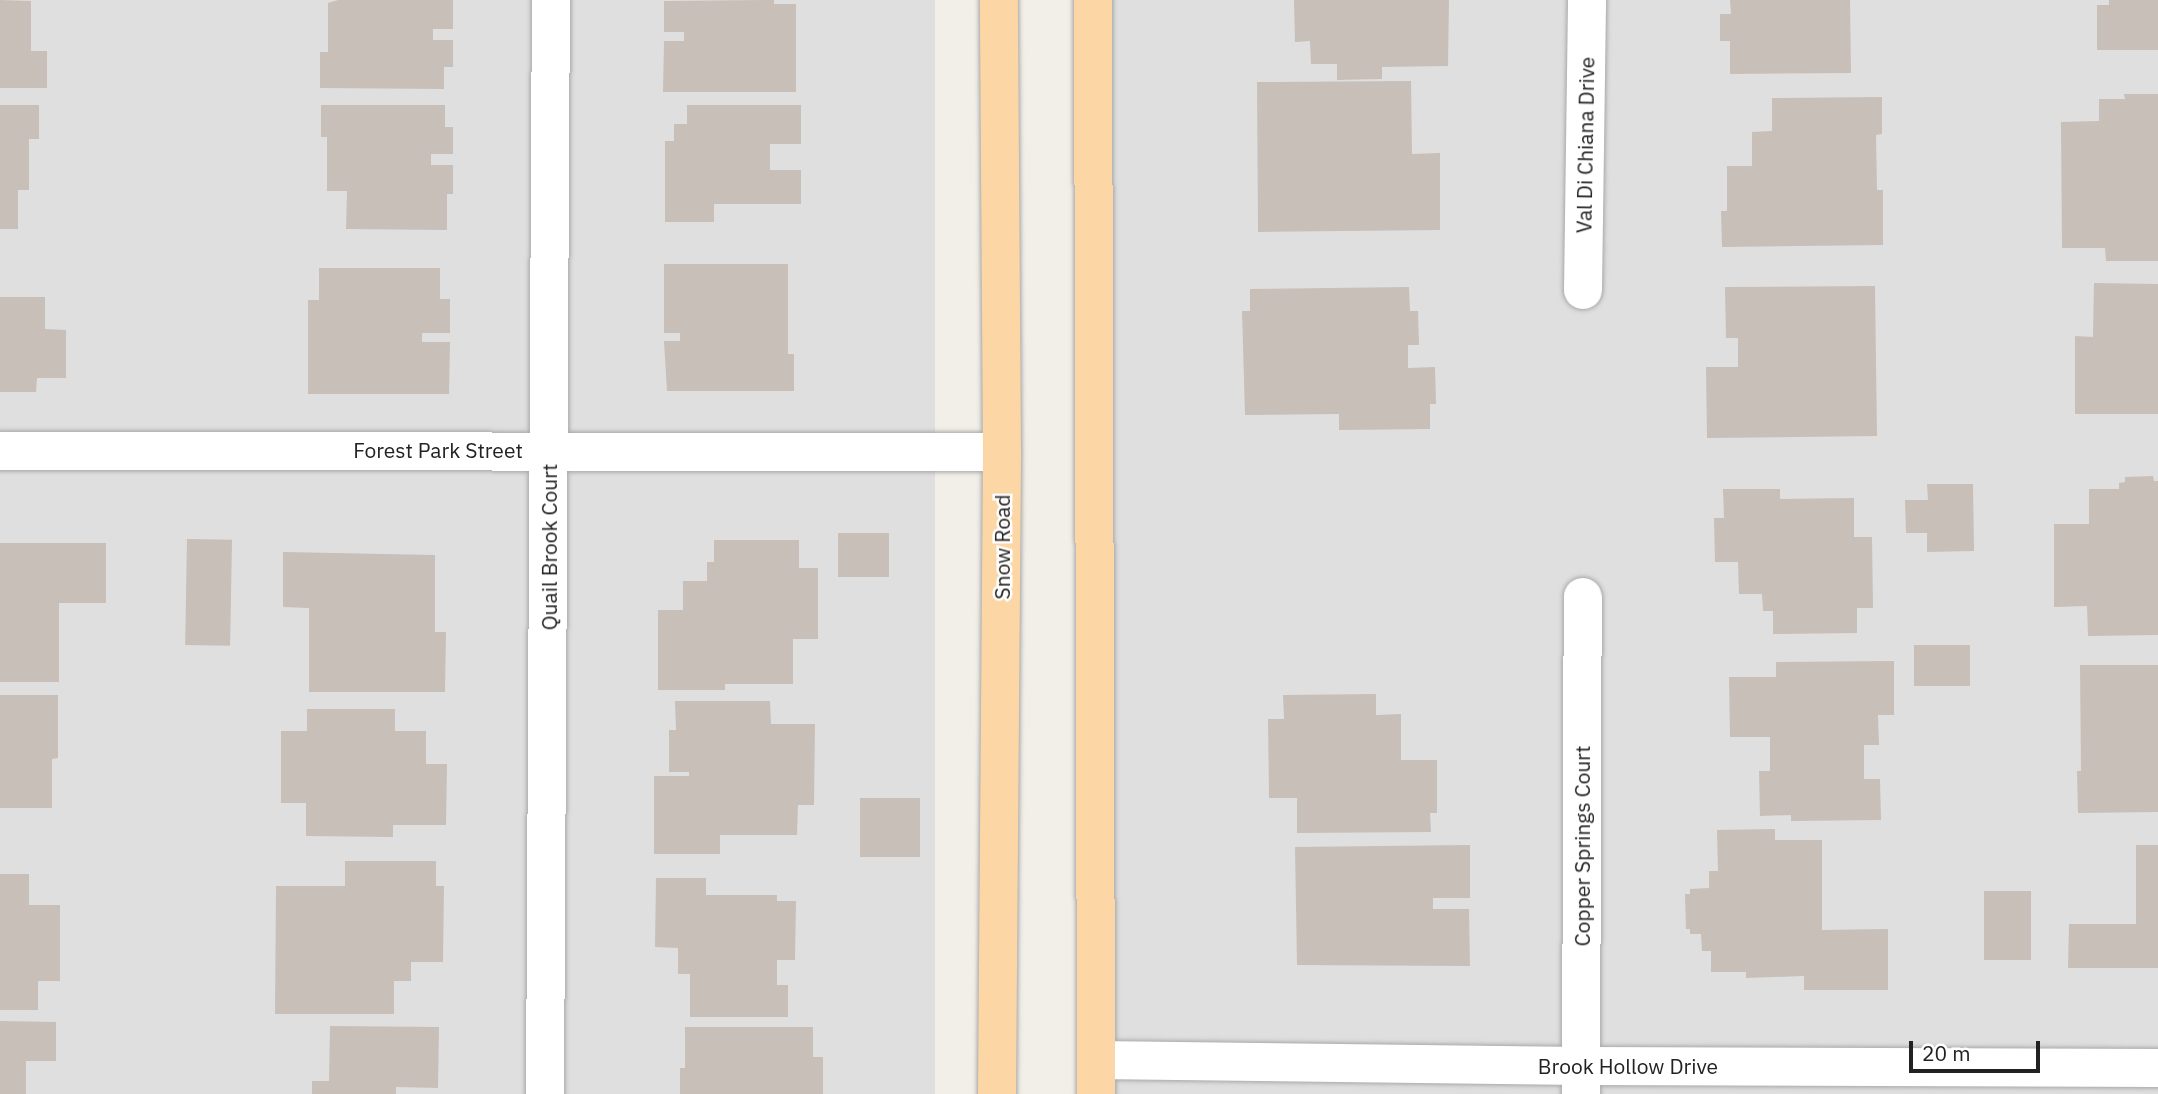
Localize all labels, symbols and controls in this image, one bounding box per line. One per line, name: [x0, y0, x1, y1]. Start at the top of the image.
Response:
street label: Val Di Chiana Drive: [1571, 56, 1599, 234]
street label: Forest Park Street: [353, 437, 523, 463]
street label: Quail Brook Court: [536, 464, 562, 630]
street label: Snow Road: [989, 494, 1015, 600]
street label: Copper Springs Court: [1569, 746, 1595, 946]
scale bar: [1913, 1028, 2044, 1072]
text: 20 m: [1922, 1039, 1971, 1067]
street label: Brook Hollow Drive: [1538, 1053, 1718, 1079]

